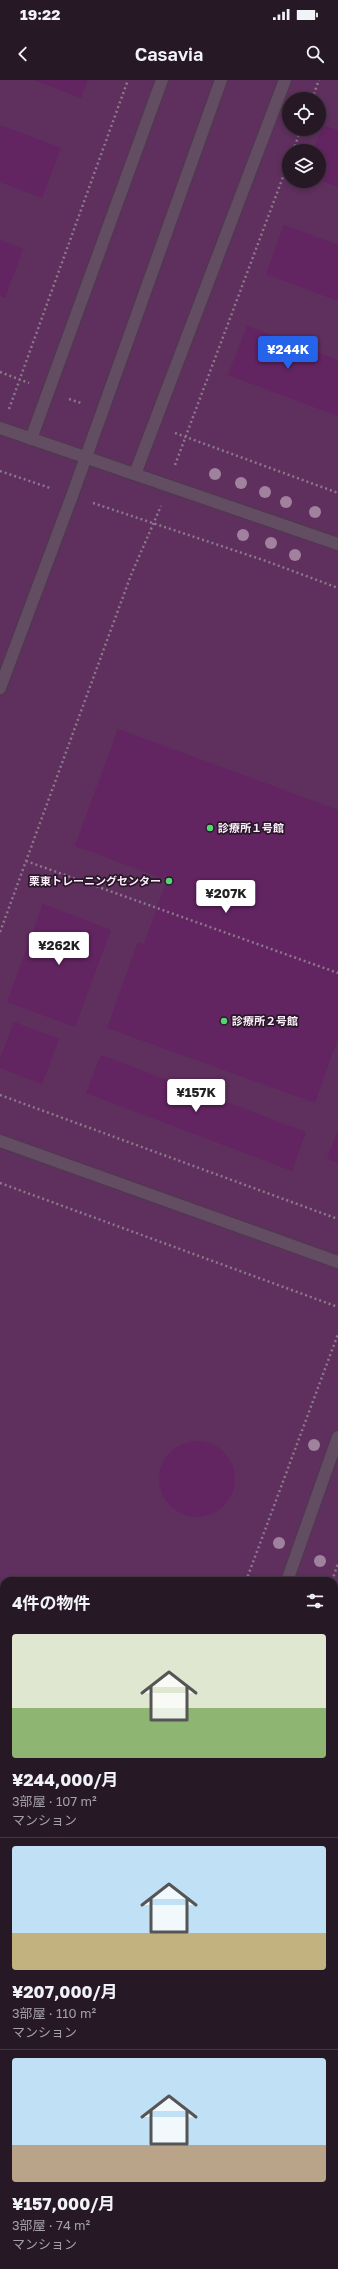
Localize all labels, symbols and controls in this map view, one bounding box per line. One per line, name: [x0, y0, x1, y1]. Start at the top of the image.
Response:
text: 19:22: [20, 5, 60, 23]
icon: back: [12, 43, 34, 65]
text: Casavia: [135, 43, 203, 65]
icon: search: [304, 43, 326, 65]
map controls: [282, 92, 326, 188]
button: locate: [282, 92, 326, 136]
button: layers: [282, 144, 326, 188]
pin: ¥244K: [260, 336, 316, 370]
text: ¥244K: [267, 341, 309, 357]
place label: 診療所１号館: [218, 821, 284, 834]
marker: 診療所１号館: [205, 823, 215, 833]
place label: 栗東トレーニングセンター: [29, 874, 161, 887]
marker: 栗東トレーニングセンター: [164, 876, 174, 886]
pin: ¥207K: [198, 880, 254, 914]
text: ¥207K: [205, 885, 247, 901]
pin: ¥262K: [31, 932, 87, 966]
text: ¥262K: [38, 937, 80, 953]
place label: 診療所２号館: [232, 1014, 298, 1027]
marker: 診療所２号館: [219, 1016, 229, 1026]
pin: ¥157K: [168, 1079, 224, 1113]
text: ¥157K: [176, 1084, 216, 1100]
icon: filters: [304, 1590, 326, 1612]
text: 4件の物件: [12, 1592, 91, 1613]
icon: home: [133, 1660, 205, 1732]
text: ¥244,000/月: [12, 1769, 119, 1790]
text: 3部屋 · 107 m²: [12, 1793, 97, 1809]
text: マンション: [12, 1812, 77, 1828]
icon: home: [133, 1872, 205, 1944]
text: ¥207,000/月: [12, 1981, 118, 2002]
text: 3部屋 · 110 m²: [12, 2005, 96, 2021]
text: マンション: [12, 2024, 77, 2040]
icon: home: [133, 2084, 205, 2156]
text: ¥157,000/月: [12, 2193, 115, 2214]
text: 3部屋 · 74 m²: [12, 2217, 90, 2233]
text: マンション: [12, 2236, 77, 2252]

